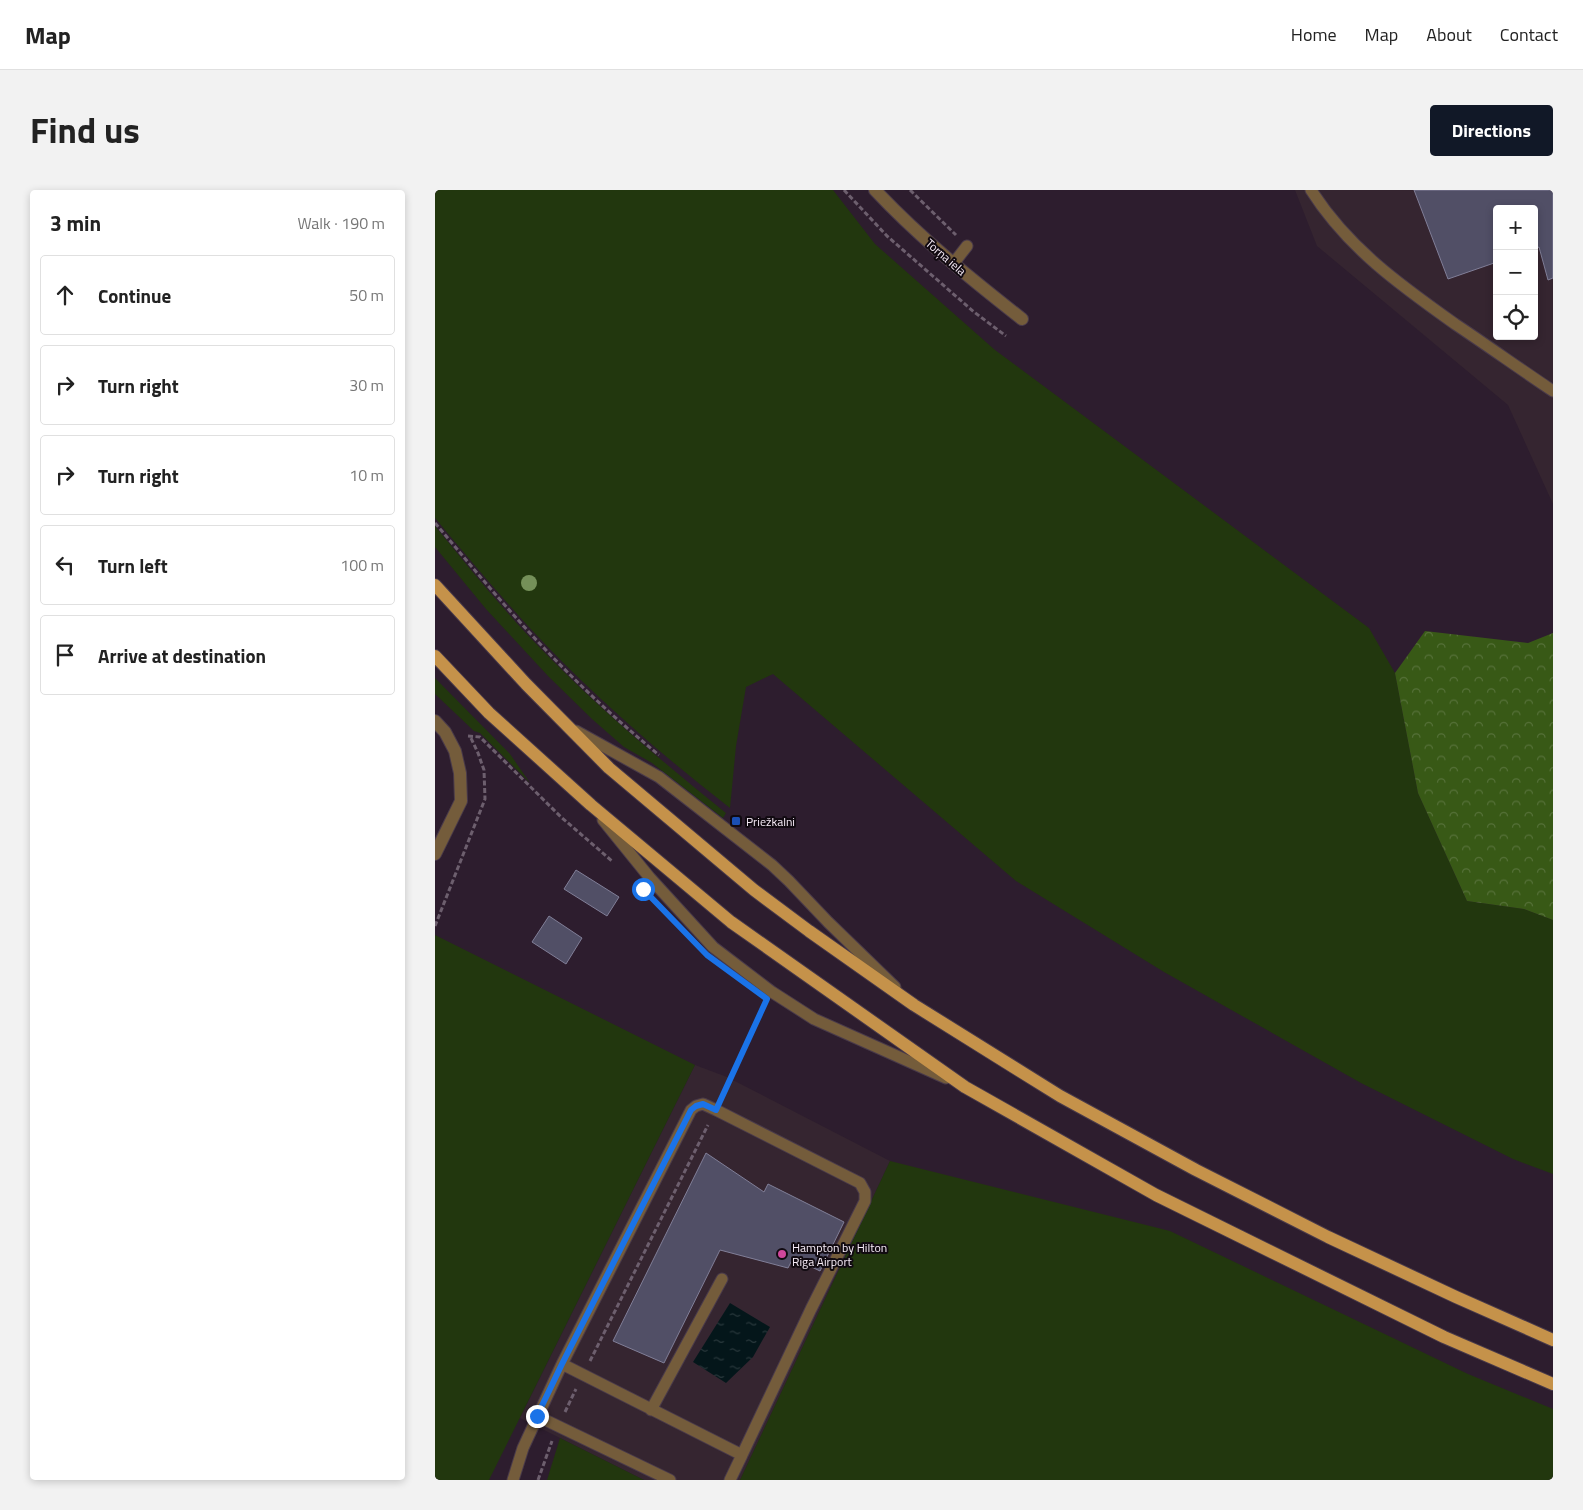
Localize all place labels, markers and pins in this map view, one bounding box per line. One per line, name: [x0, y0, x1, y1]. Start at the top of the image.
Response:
place label: Priežkalni: [746, 812, 795, 831]
marker: Priežkalni: [730, 815, 742, 827]
place label: Hampton by Hilton Riga Airport: [792, 1238, 887, 1271]
marker: Hampton by Hilton Riga Airport: [776, 1248, 788, 1260]

